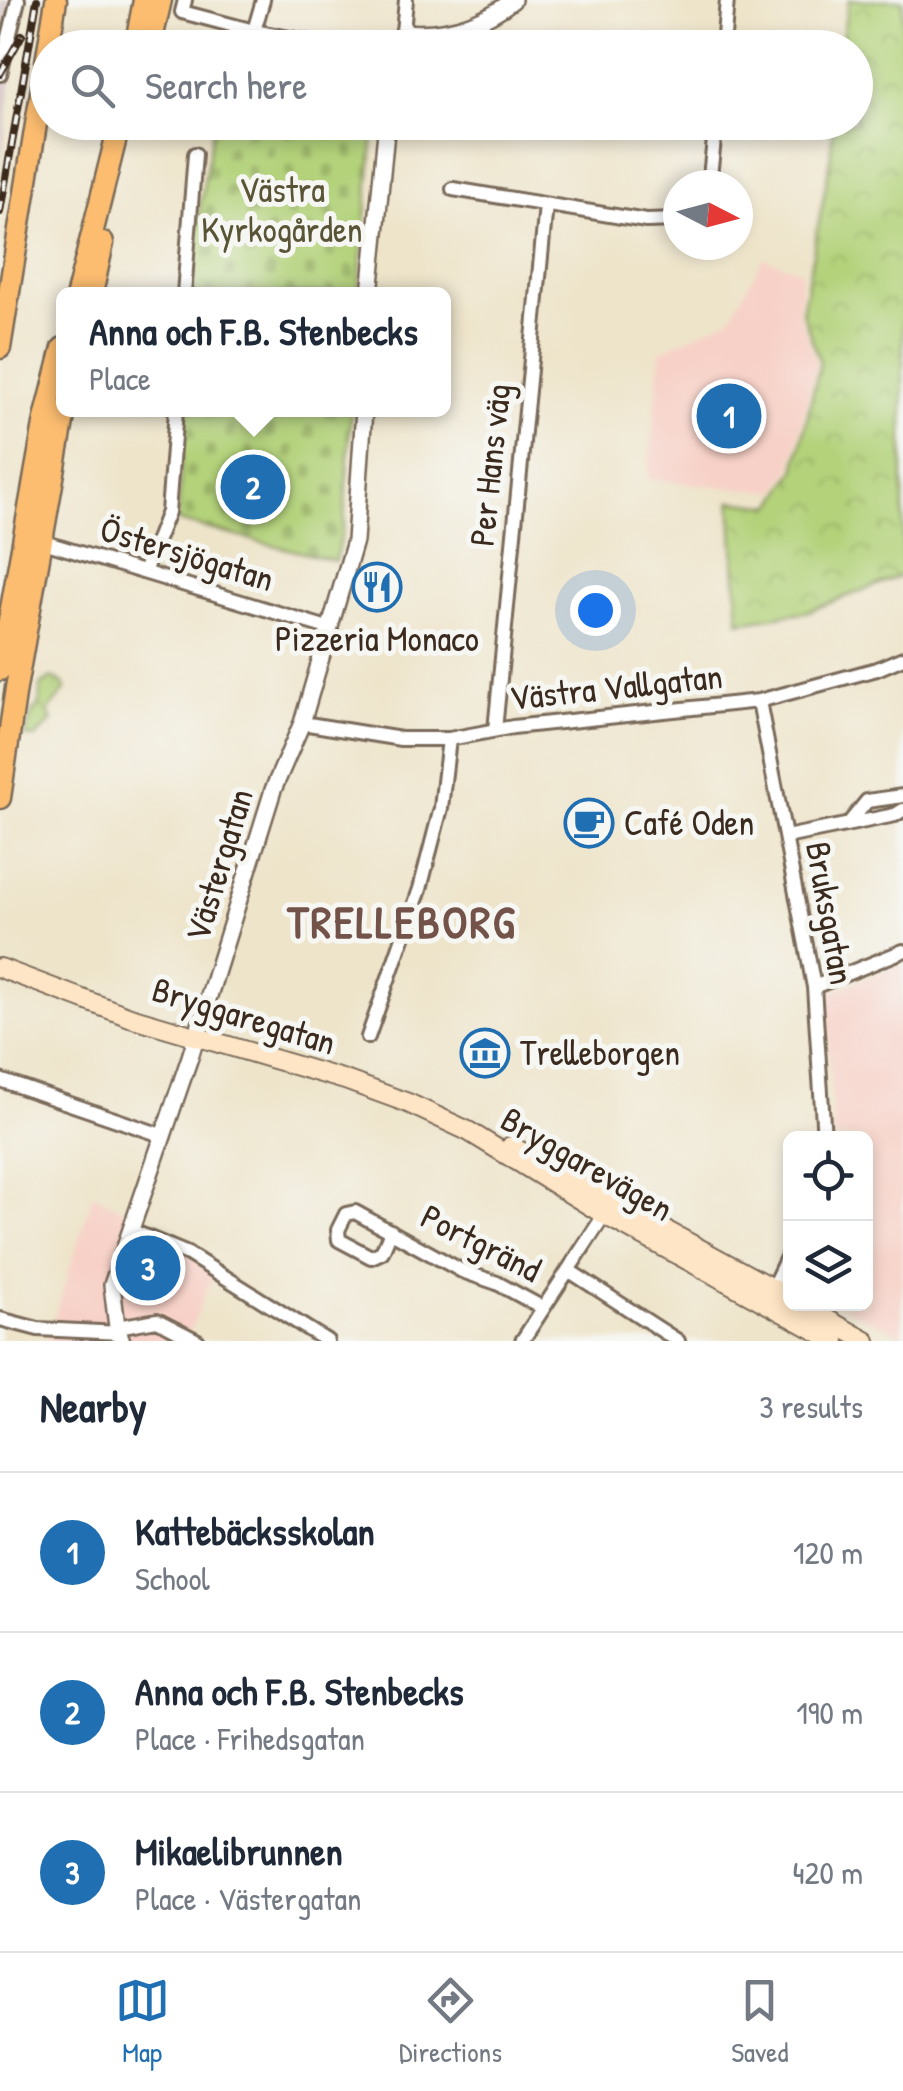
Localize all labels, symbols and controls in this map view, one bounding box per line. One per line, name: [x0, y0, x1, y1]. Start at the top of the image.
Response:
search box: [30, 30, 873, 140]
icon: search: [65, 58, 120, 113]
text: Search here: [145, 59, 307, 111]
park label: Västra Kyrkogården: [201, 166, 363, 253]
north arrow: [663, 170, 753, 260]
popup: [56, 287, 451, 417]
text: Anna och F.B. Stenbecks: [89, 305, 418, 357]
text: Place: [89, 357, 151, 400]
pin: 1: [696, 378, 762, 454]
street label: Per Hans väg: [458, 381, 521, 548]
pin: 2: [220, 450, 286, 524]
street label: Östersjögatan: [95, 505, 280, 602]
restaurant icon: Pizzeria Monaco: [351, 561, 403, 613]
your location: [570, 585, 621, 636]
place label: Pizzeria Monaco: [275, 615, 479, 662]
street label: Västra Vallgatan: [507, 652, 725, 721]
street label: Västergatan: [173, 783, 264, 947]
cafe icon: Café Oden: [563, 797, 615, 849]
place label: Café Oden: [624, 799, 754, 846]
street label: Bruksgatan: [795, 838, 866, 988]
district label: TRELLEBORG: [286, 891, 517, 952]
street label: Bryggaregatan: [147, 965, 341, 1066]
museum icon: Trelleborgen: [459, 1027, 511, 1079]
place label: Trelleborgen: [520, 1029, 680, 1076]
street label: Bryggarevägen: [493, 1095, 682, 1232]
map controls: [783, 1131, 873, 1311]
button: locate: [783, 1131, 873, 1221]
street label: Portgränd: [413, 1192, 549, 1293]
button: layers: [783, 1221, 873, 1311]
pin: 3: [116, 1230, 180, 1306]
text: Nearby: [40, 1378, 147, 1435]
text: 3 results: [759, 1385, 863, 1428]
text: Kattebäcksskolan: [135, 1505, 375, 1557]
text: 1: [67, 1531, 78, 1574]
text: 120 m: [793, 1531, 863, 1574]
text: School: [135, 1557, 210, 1600]
text: Anna och F.B. Stenbecks: [135, 1665, 464, 1717]
text: 2: [65, 1691, 80, 1734]
text: 190 m: [796, 1691, 863, 1734]
text: Place · Frihedsgatan: [135, 1717, 365, 1760]
text: Mikaelibrunnen: [135, 1825, 343, 1877]
text: 3: [65, 1851, 80, 1894]
text: 420 m: [793, 1851, 863, 1894]
text: Place · Västergatan: [135, 1877, 361, 1920]
tab: Map: [115, 1973, 170, 2071]
tab: Directions: [399, 1973, 502, 2071]
tab: Saved: [731, 1973, 788, 2071]

